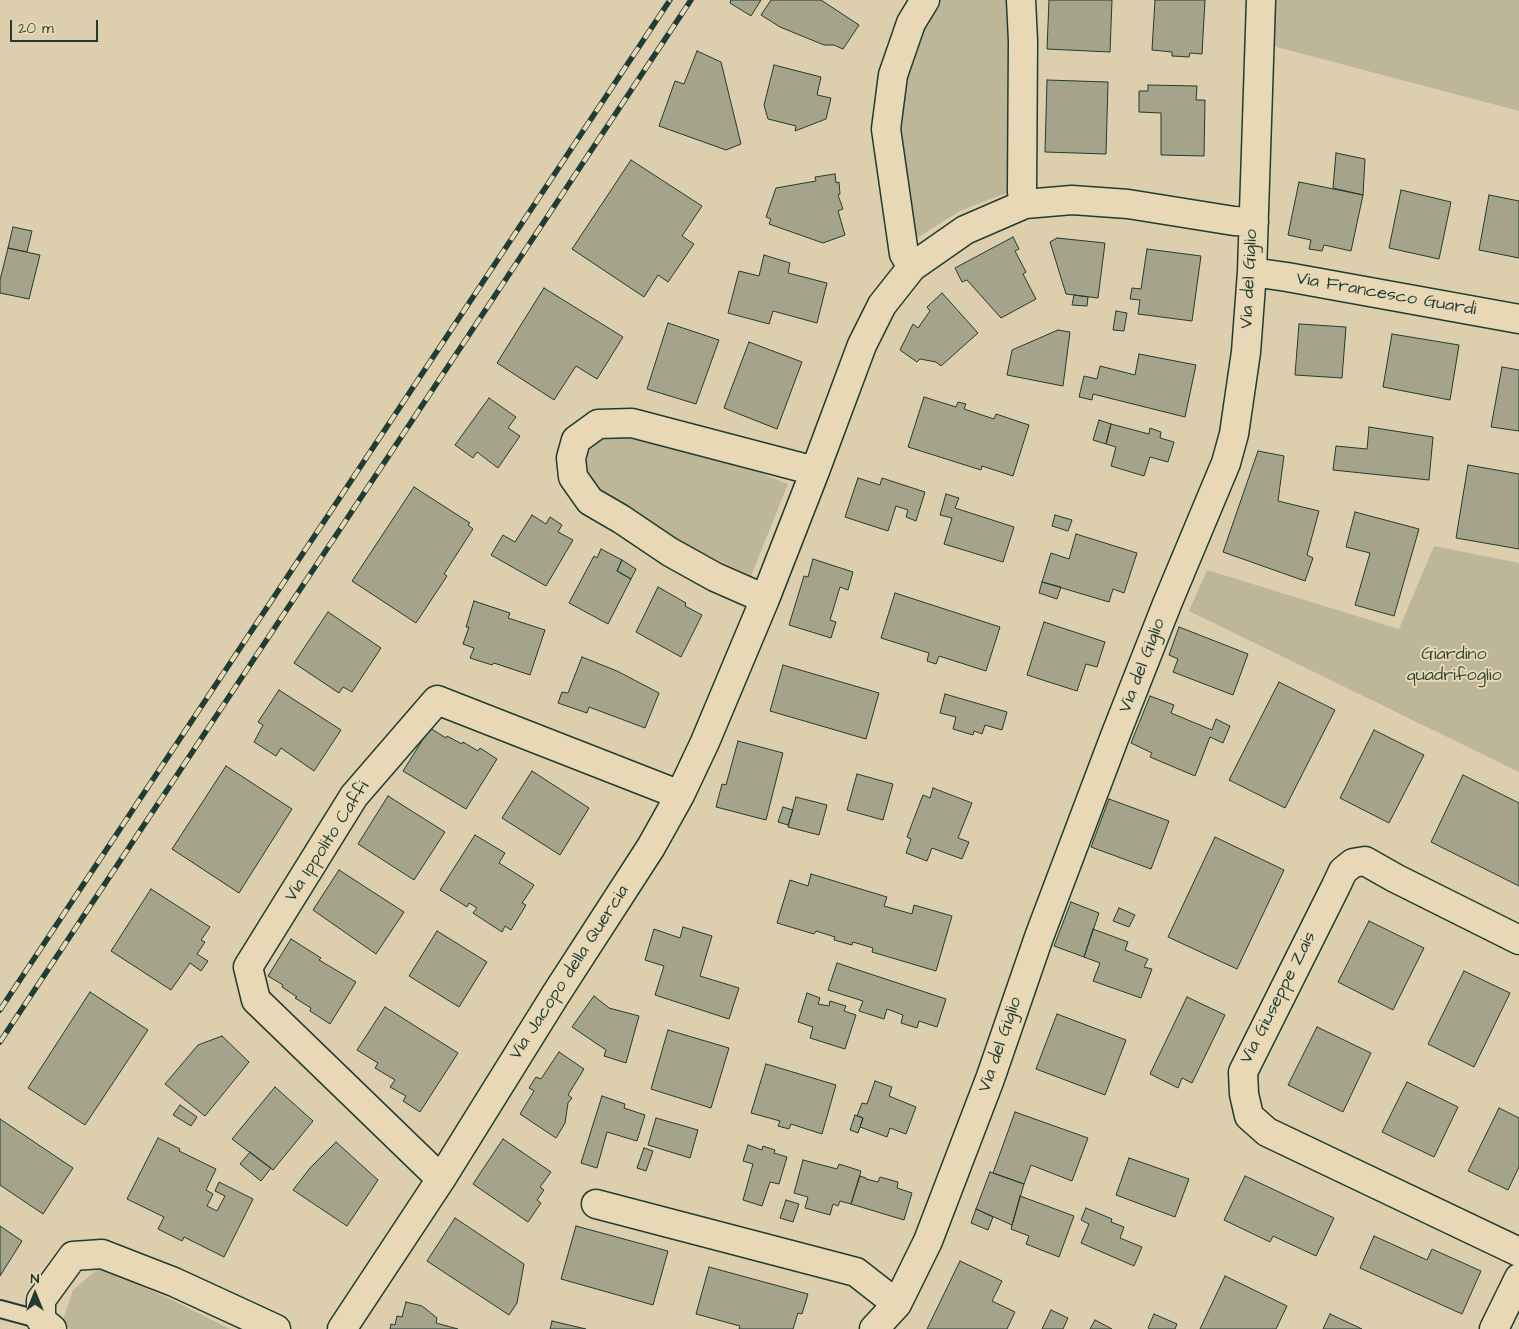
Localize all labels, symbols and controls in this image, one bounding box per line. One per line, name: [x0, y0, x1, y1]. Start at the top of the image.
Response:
scale bar: [12, 10, 100, 42]
text: 20 m: [18, 18, 54, 39]
street label: Via del Giglio: [1237, 229, 1263, 329]
street label: Via Francesco Guardi: [1294, 269, 1478, 321]
street label: Via del Giglio: [1115, 616, 1171, 716]
park label: Giardino quadrifoglio: [1406, 644, 1502, 686]
street label: Via Ippolito Caffi: [281, 778, 375, 906]
street label: Via Jacopo della Quercia: [505, 882, 635, 1064]
street label: Via Giuseppe Zais: [1236, 928, 1322, 1068]
street label: Via del Giglio: [975, 994, 1027, 1096]
north arrow: [10, 1269, 60, 1319]
text: N: [31, 1269, 39, 1289]

